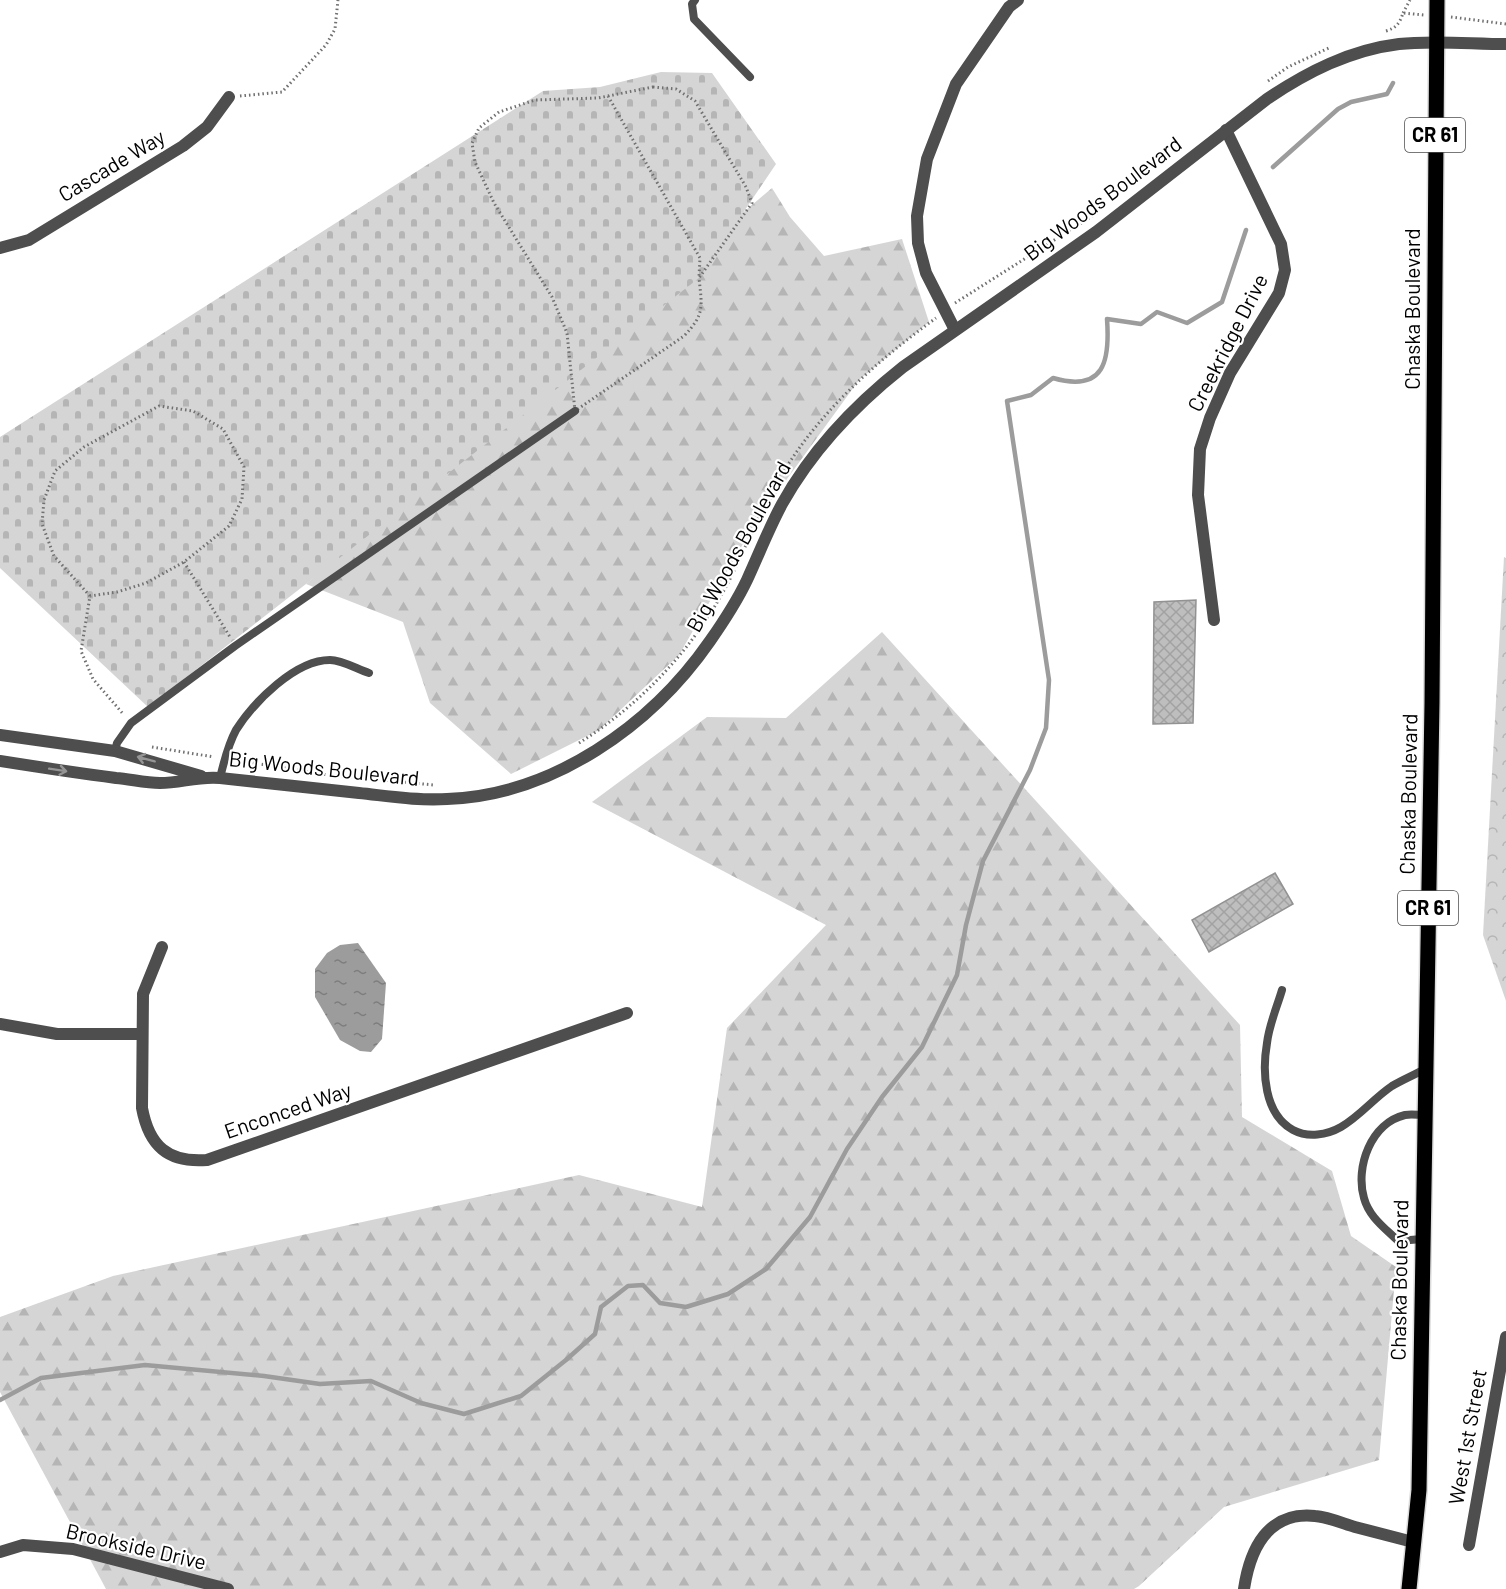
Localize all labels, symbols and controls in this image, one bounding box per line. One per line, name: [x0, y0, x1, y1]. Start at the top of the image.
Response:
road number: CR 61: [1405, 118, 1465, 152]
street label: Cascade Way: [54, 123, 169, 206]
street label: Big Woods Boulevard: [1018, 130, 1186, 265]
street label: Chaska Boulevard: [1399, 228, 1424, 390]
street label: Creekridge Drive: [1181, 269, 1272, 415]
street label: Big Woods Boulevard: [680, 457, 795, 636]
street label: Chaska Boulevard: [1394, 713, 1421, 875]
street label: Big Woods Boulevard: [228, 745, 421, 790]
one-way arrow: [137, 753, 156, 764]
one-way arrow: [47, 765, 67, 776]
road number: CR 61: [1398, 891, 1458, 925]
street label: Enconced Way: [221, 1076, 355, 1143]
street label: Chaska Boulevard: [1385, 1199, 1412, 1361]
street label: West 1st Street: [1442, 1367, 1491, 1506]
street label: Brookside Drive: [64, 1517, 209, 1574]

